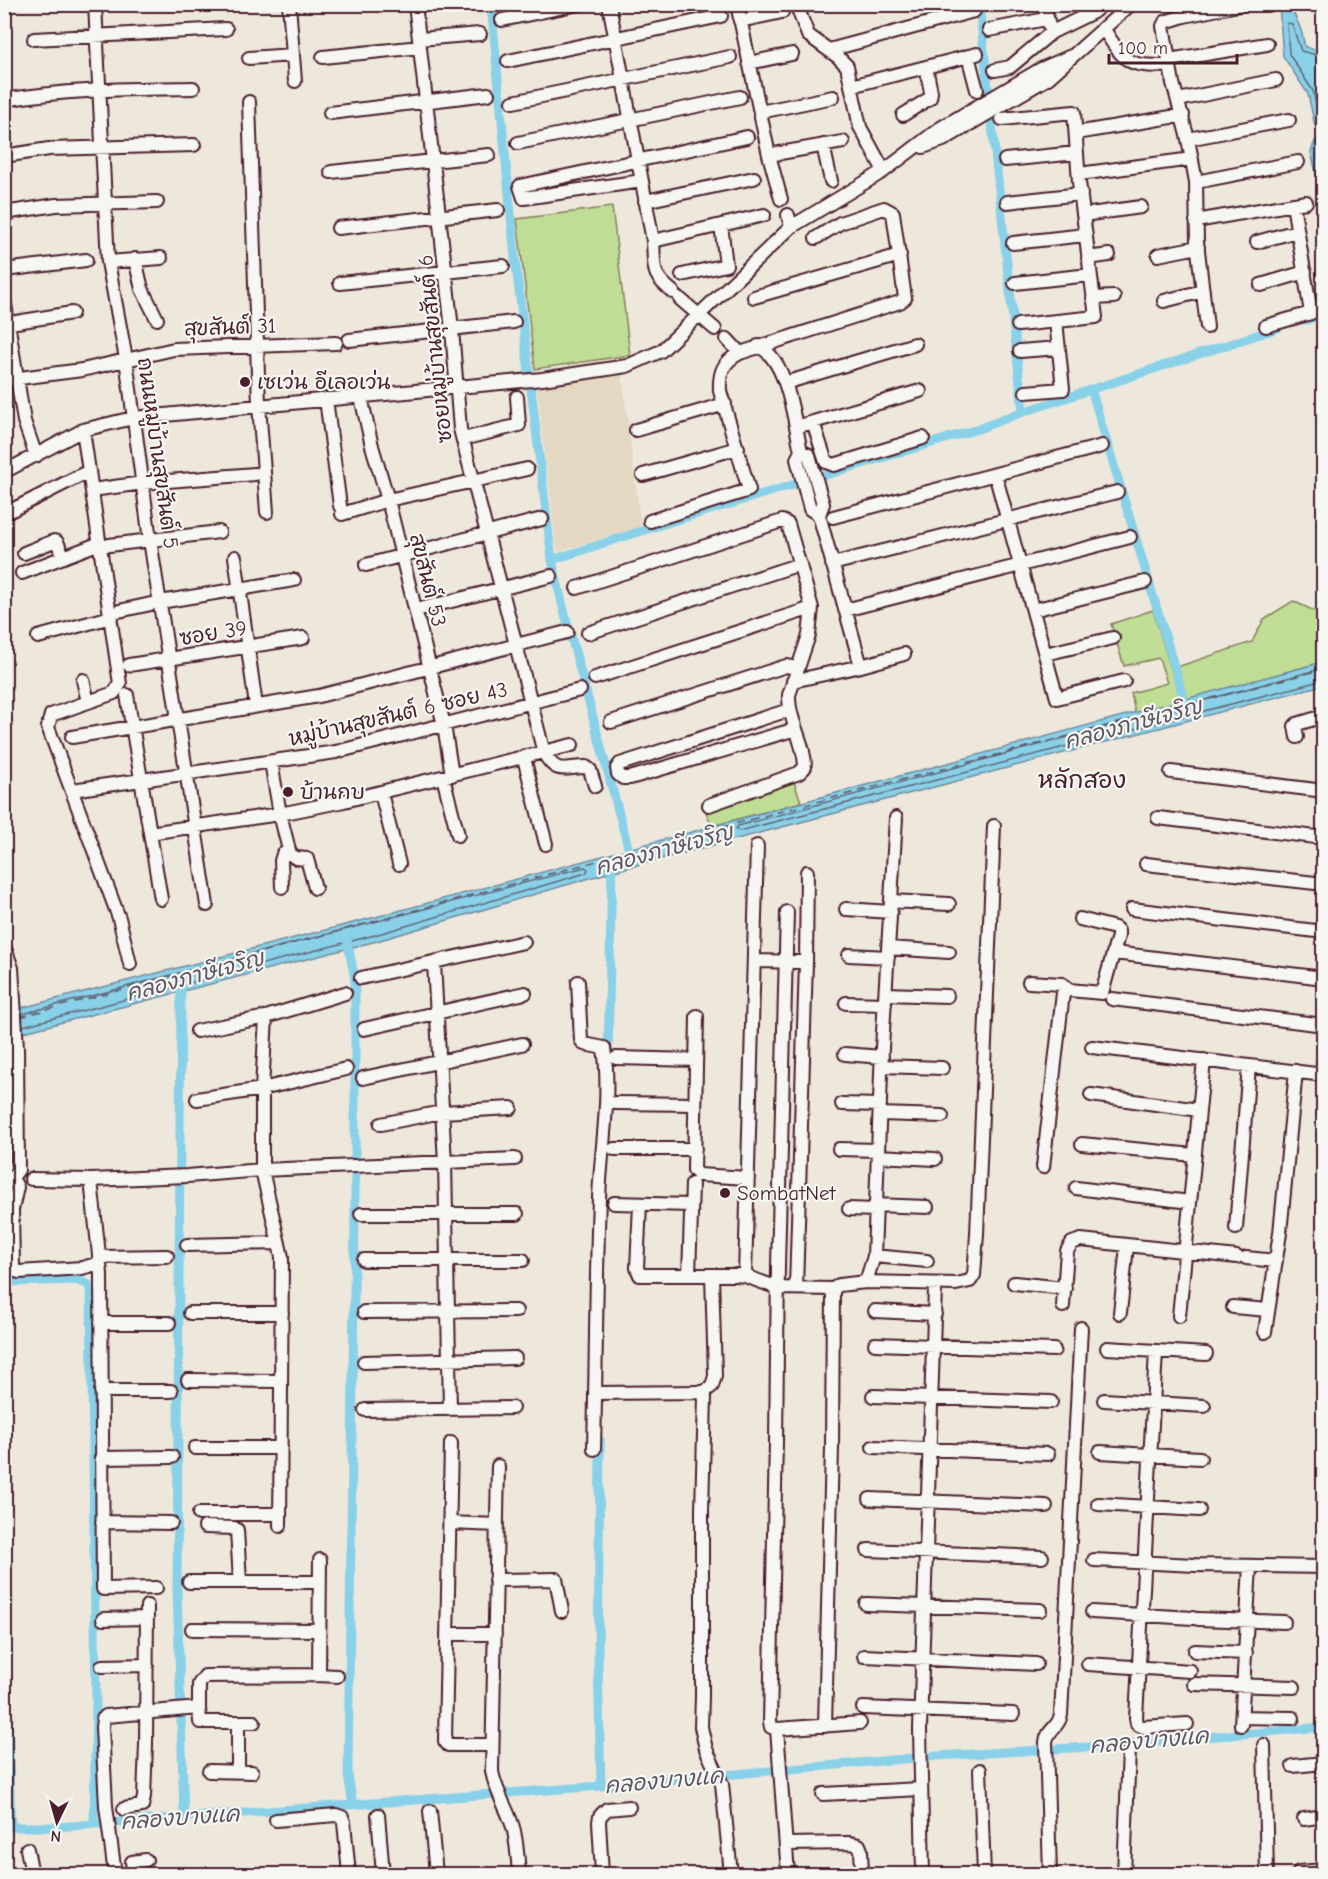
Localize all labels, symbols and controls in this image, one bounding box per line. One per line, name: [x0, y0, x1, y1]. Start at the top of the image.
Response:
scale bar: [1109, 27, 1236, 65]
text: 100 m: [1118, 38, 1168, 59]
street label: ซอยหมู่บ้านสุขสันต์ 6: [412, 253, 461, 444]
street label: สุขสันต์ 31: [183, 312, 277, 345]
street label: ถนนหมู่บ้านสุขสันต์ 5: [129, 356, 184, 551]
place label: เซเว่น อีเลอเว่น: [257, 369, 390, 394]
marker: เซเว่น อีเลอเว่น: [238, 375, 252, 389]
street label: สุขสันต์ 53: [401, 531, 452, 630]
street label: ซอย 39: [178, 616, 248, 650]
street label: หมู่บ้านสุขสันต์ 6 ซอย 43: [286, 676, 511, 755]
water label: คลองภาษีเจริญ: [1061, 692, 1207, 755]
district label: หลักสอง: [1038, 766, 1126, 794]
place label: บ้านกบ: [300, 779, 365, 804]
marker: บ้านกบ: [281, 785, 295, 799]
water label: คลองภาษีเจริญ: [592, 818, 738, 881]
water label: คลองภาษีเจริญ: [123, 944, 269, 1007]
place label: SombatNet: [737, 1181, 836, 1205]
marker: SombatNet: [718, 1186, 732, 1200]
water label: คลองบางแค: [1089, 1723, 1210, 1759]
water label: คลองบางแค: [604, 1763, 725, 1799]
north arrow: [27, 1792, 87, 1852]
water label: คลองบางแค: [120, 1801, 241, 1835]
text: N: [50, 1827, 62, 1845]

